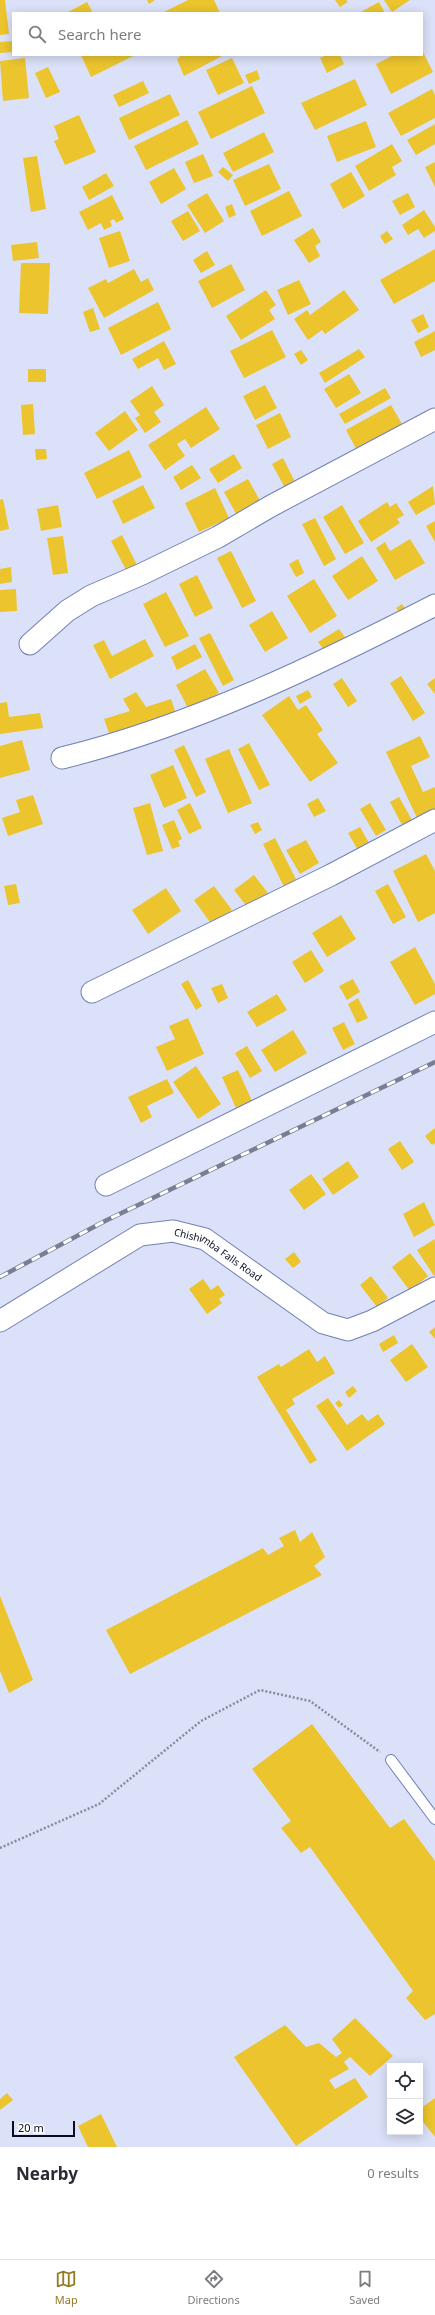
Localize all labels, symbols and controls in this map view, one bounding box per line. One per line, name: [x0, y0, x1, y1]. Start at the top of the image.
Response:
search box: [12, 12, 423, 56]
icon: search: [26, 23, 48, 45]
text: Search here: [58, 24, 141, 44]
street label: Chishimba Falls Road: [173, 1225, 265, 1284]
map controls: [387, 2063, 423, 2135]
button: locate: [387, 2063, 423, 2099]
button: layers: [387, 2099, 423, 2135]
scale bar: [12, 2119, 75, 2138]
text: 20 m: [18, 2120, 44, 2135]
text: Nearby: [16, 2162, 78, 2185]
text: 0 results: [367, 2164, 419, 2182]
tab: Map: [55, 2268, 78, 2307]
tab: Directions: [187, 2268, 240, 2307]
tab: Saved: [349, 2268, 380, 2307]

